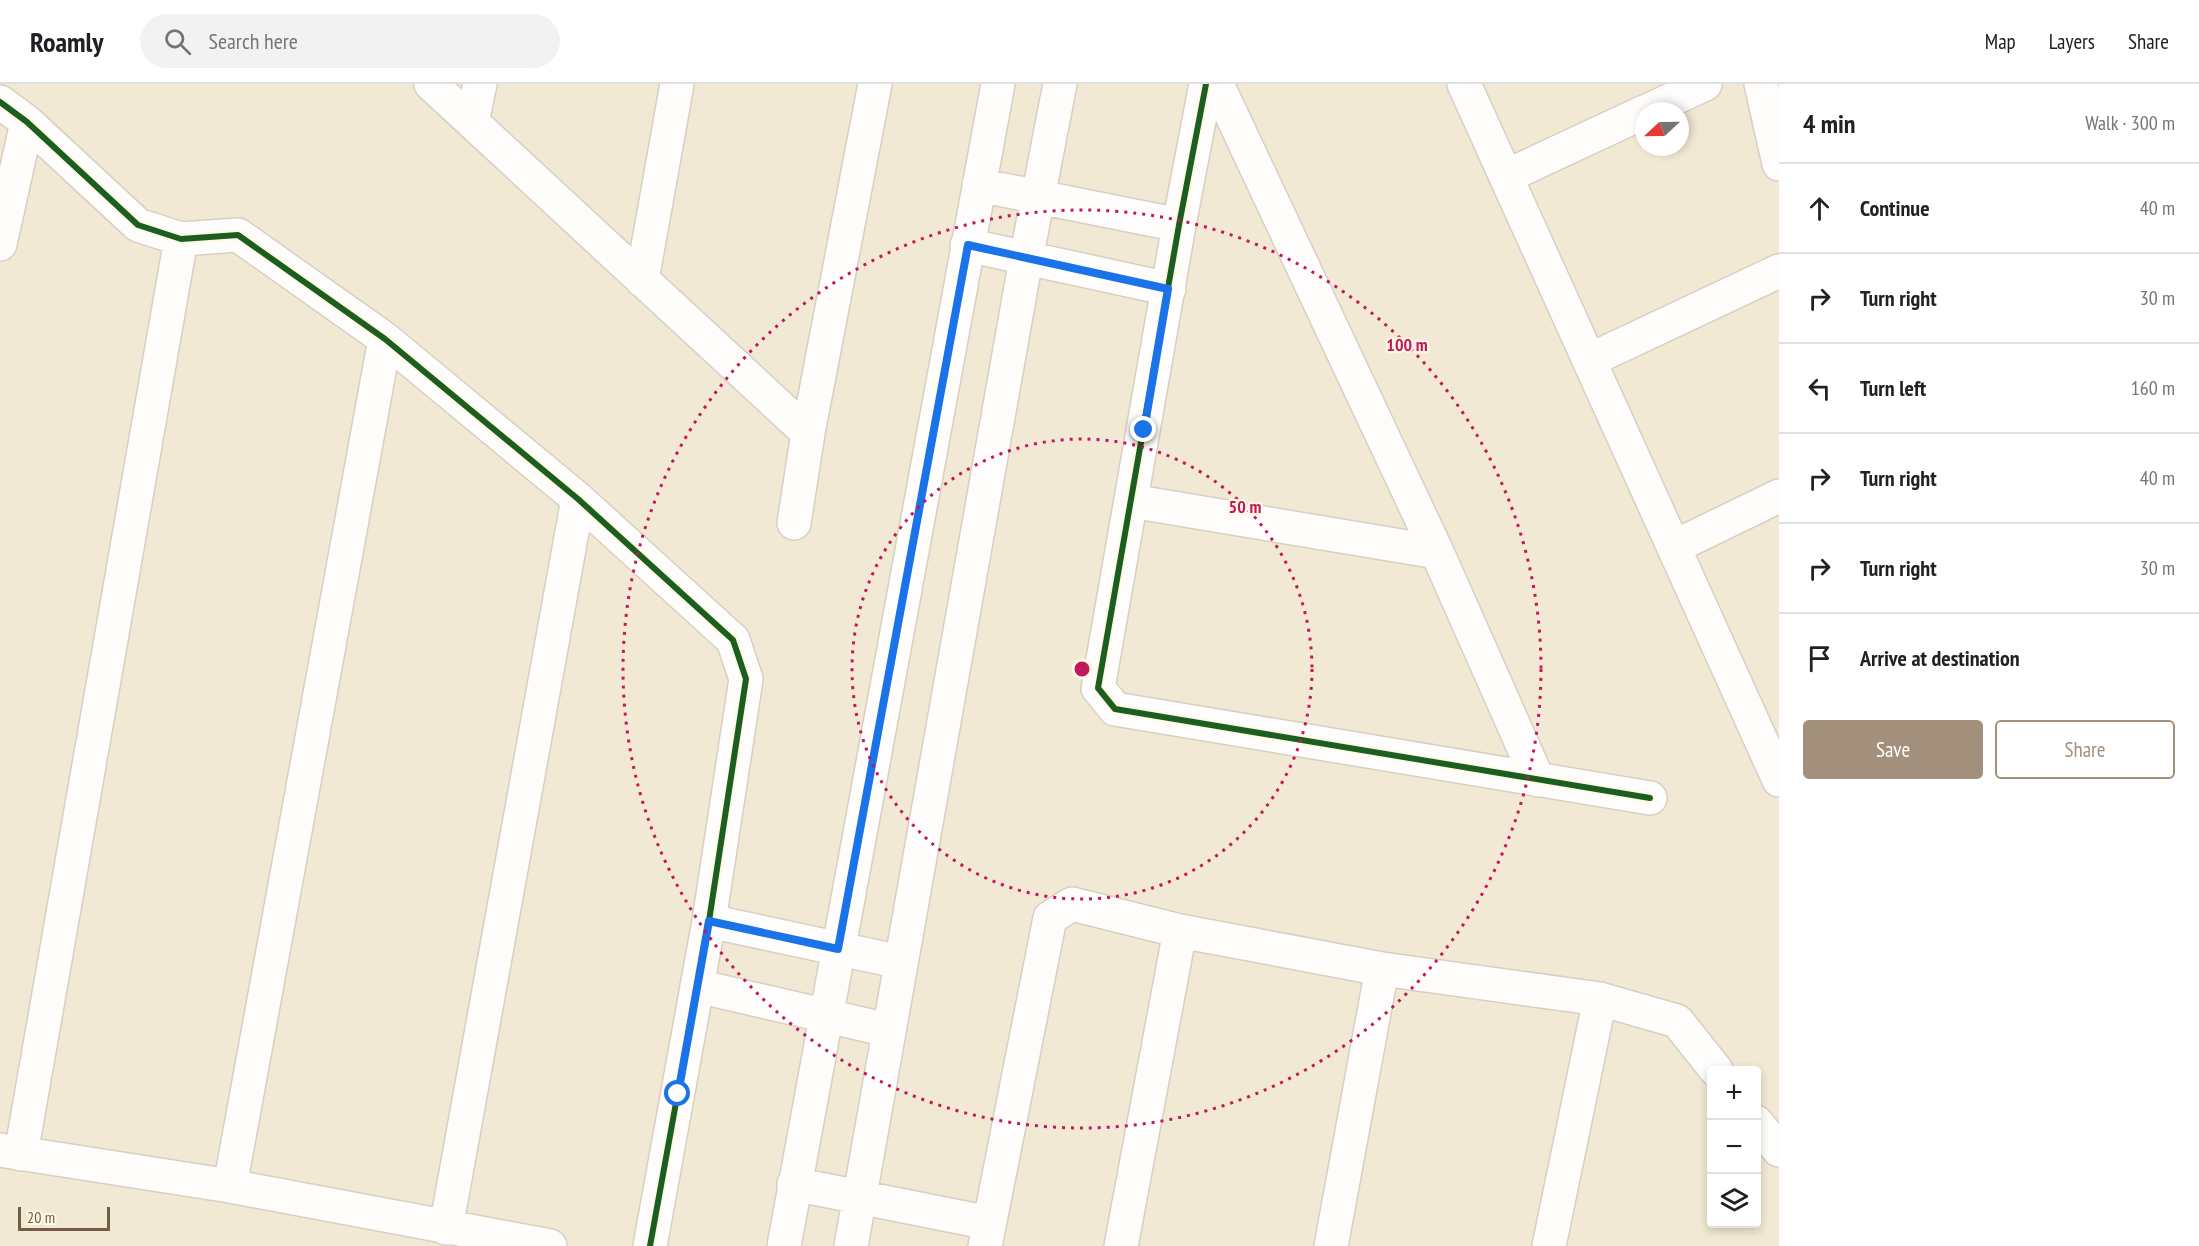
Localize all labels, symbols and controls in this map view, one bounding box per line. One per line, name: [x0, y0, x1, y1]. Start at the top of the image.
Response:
search box: [140, 14, 560, 68]
text: Roamly: [30, 23, 104, 60]
icon: search: [161, 25, 194, 58]
text: Search here: [209, 27, 298, 55]
text: Map: [1985, 28, 2016, 55]
text: Layers: [2049, 28, 2095, 55]
text: Share: [2128, 28, 2169, 55]
north arrow: [1635, 102, 1689, 156]
text: 4 min: [1803, 107, 1856, 140]
text: Walk · 300 m: [2085, 110, 2175, 136]
icon: ahead: [1803, 192, 1836, 225]
text: Continue: [1860, 194, 1930, 222]
text: 40 m: [2140, 195, 2175, 221]
icon: right: [1803, 282, 1836, 315]
text: Turn right: [1860, 284, 1937, 312]
text: 30 m: [2140, 285, 2175, 311]
text: 100 m: [1386, 333, 1428, 356]
icon: left: [1803, 372, 1836, 405]
text: Turn left: [1860, 374, 1926, 402]
text: 160 m: [2131, 375, 2175, 401]
route end: [1130, 416, 1156, 442]
icon: right: [1803, 462, 1836, 495]
text: Turn right: [1860, 464, 1937, 492]
text: 40 m: [2140, 465, 2175, 491]
text: 50 m: [1229, 495, 1261, 518]
icon: right: [1803, 552, 1836, 585]
text: Turn right: [1860, 554, 1937, 582]
text: 30 m: [2140, 555, 2175, 581]
icon: arrive: [1803, 642, 1836, 675]
text: Arrive at destination: [1860, 644, 2020, 672]
centre of rings: [1072, 659, 1092, 679]
button: Save: [1803, 720, 1983, 779]
button: Share: [1995, 720, 2175, 779]
map controls: [1707, 1066, 1761, 1228]
button: +: [1707, 1066, 1761, 1120]
route start: [664, 1080, 690, 1106]
button: −: [1707, 1120, 1761, 1174]
button: layers: [1707, 1174, 1761, 1228]
scale bar: [18, 1204, 110, 1232]
text: 20 m: [27, 1207, 55, 1227]

